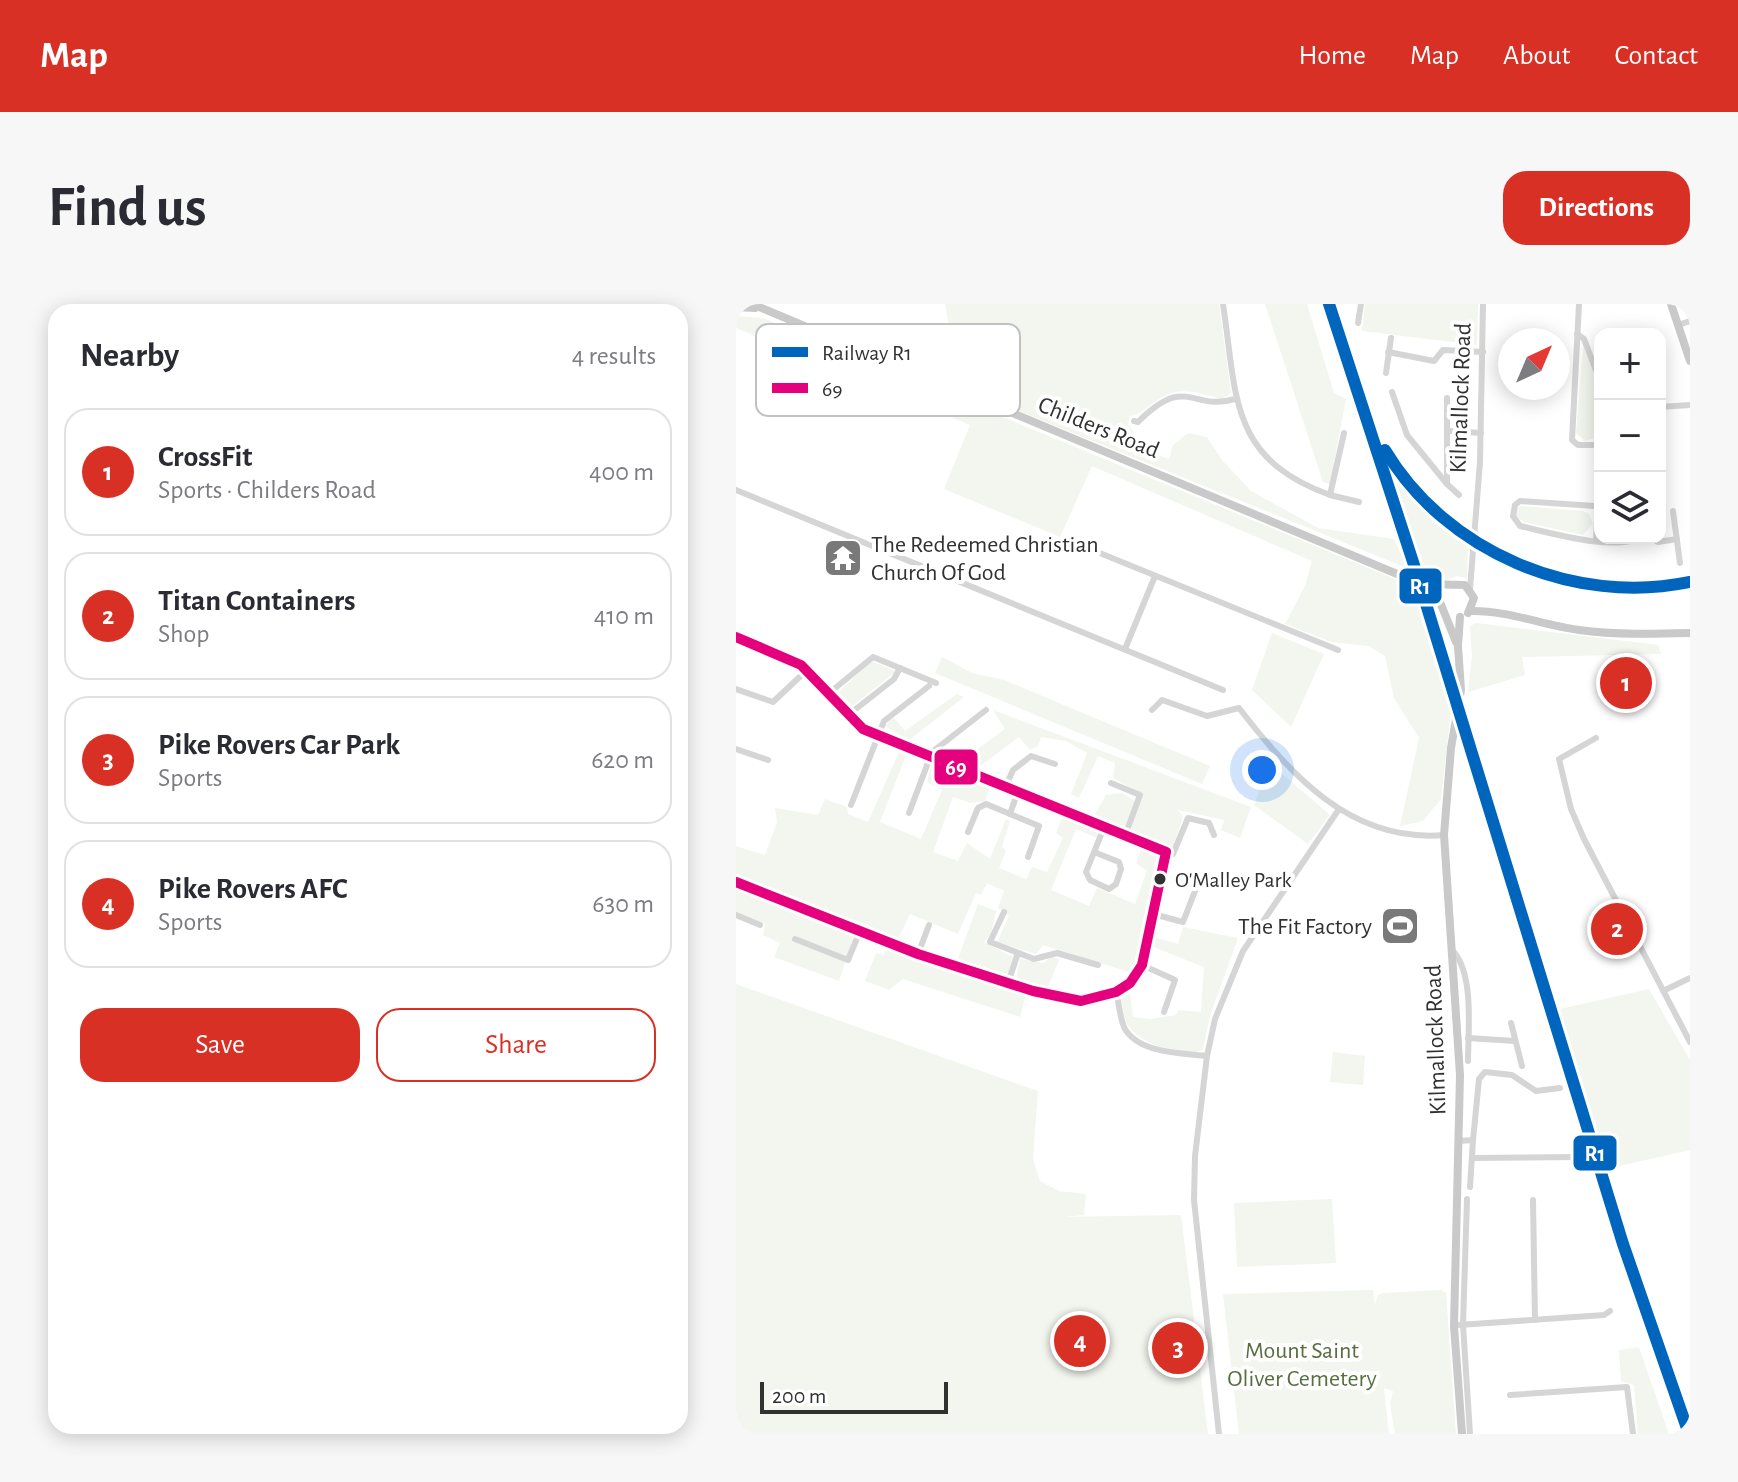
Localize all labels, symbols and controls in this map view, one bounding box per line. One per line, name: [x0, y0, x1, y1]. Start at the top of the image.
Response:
text: Map: [40, 37, 108, 75]
text: Home: [1299, 42, 1366, 70]
text: Map: [1410, 42, 1459, 70]
text: About: [1503, 42, 1571, 70]
text: Contact: [1615, 42, 1698, 70]
button: Directions: [1503, 171, 1690, 245]
text: Find us: [48, 180, 206, 236]
street label: Kilmallock Road: [1446, 322, 1476, 474]
legend: [756, 324, 1020, 416]
north arrow: [1498, 328, 1570, 400]
map controls: [1594, 328, 1666, 544]
button: +: [1594, 328, 1666, 400]
text: Nearby: [80, 339, 179, 373]
text: Railway R1: [822, 342, 912, 364]
text: 4 results: [572, 343, 656, 369]
text: 69: [822, 378, 843, 400]
street label: Childers Road: [1035, 393, 1163, 463]
button: −: [1594, 400, 1666, 472]
text: CrossFit: [158, 442, 253, 472]
text: 1: [103, 459, 113, 485]
text: 400 m: [589, 459, 654, 485]
button: layers: [1594, 472, 1666, 544]
text: Sports · Childers Road: [158, 477, 376, 503]
place label: The Redeemed Christian Church Of God: [871, 533, 1099, 585]
temple icon: The Redeemed Christian Church Of God: [822, 537, 864, 579]
line badge: R1: [1398, 567, 1443, 605]
text: R1: [1410, 576, 1430, 598]
text: Titan Containers: [158, 586, 356, 616]
text: 2: [102, 603, 114, 629]
text: 410 m: [594, 603, 654, 629]
text: Shop: [158, 621, 210, 647]
pin: 1: [1600, 653, 1652, 713]
text: Pike Rovers Car Park: [158, 730, 400, 760]
text: 3: [102, 747, 114, 773]
text: 620 m: [591, 747, 654, 773]
line badge: 69: [933, 748, 979, 786]
your location: [1242, 750, 1282, 790]
text: 69: [945, 757, 967, 779]
text: Sports: [158, 765, 222, 791]
place label: O'Malley Park: [1175, 869, 1292, 891]
marker: O'Malley Park: [1152, 871, 1168, 887]
text: Pike Rovers AFC: [158, 874, 347, 904]
text: 4: [101, 891, 115, 917]
text: 630 m: [592, 891, 654, 917]
pin: 2: [1591, 899, 1643, 959]
sports icon: The Fit Factory: [1379, 905, 1421, 947]
text: Sports: [158, 909, 222, 935]
place label: The Fit Factory: [1238, 915, 1372, 939]
street label: Kilmallock Road: [1421, 964, 1451, 1116]
button: Save: [80, 1008, 360, 1082]
button: Share: [376, 1008, 656, 1082]
line badge: R1: [1572, 1134, 1618, 1172]
text: R1: [1585, 1143, 1605, 1165]
pin: 4: [1054, 1311, 1106, 1371]
pin: 3: [1152, 1318, 1204, 1378]
park label: Mount Saint Oliver Cemetery: [1227, 1339, 1377, 1391]
scale bar: [760, 1378, 948, 1414]
text: 200 m: [772, 1385, 826, 1407]

